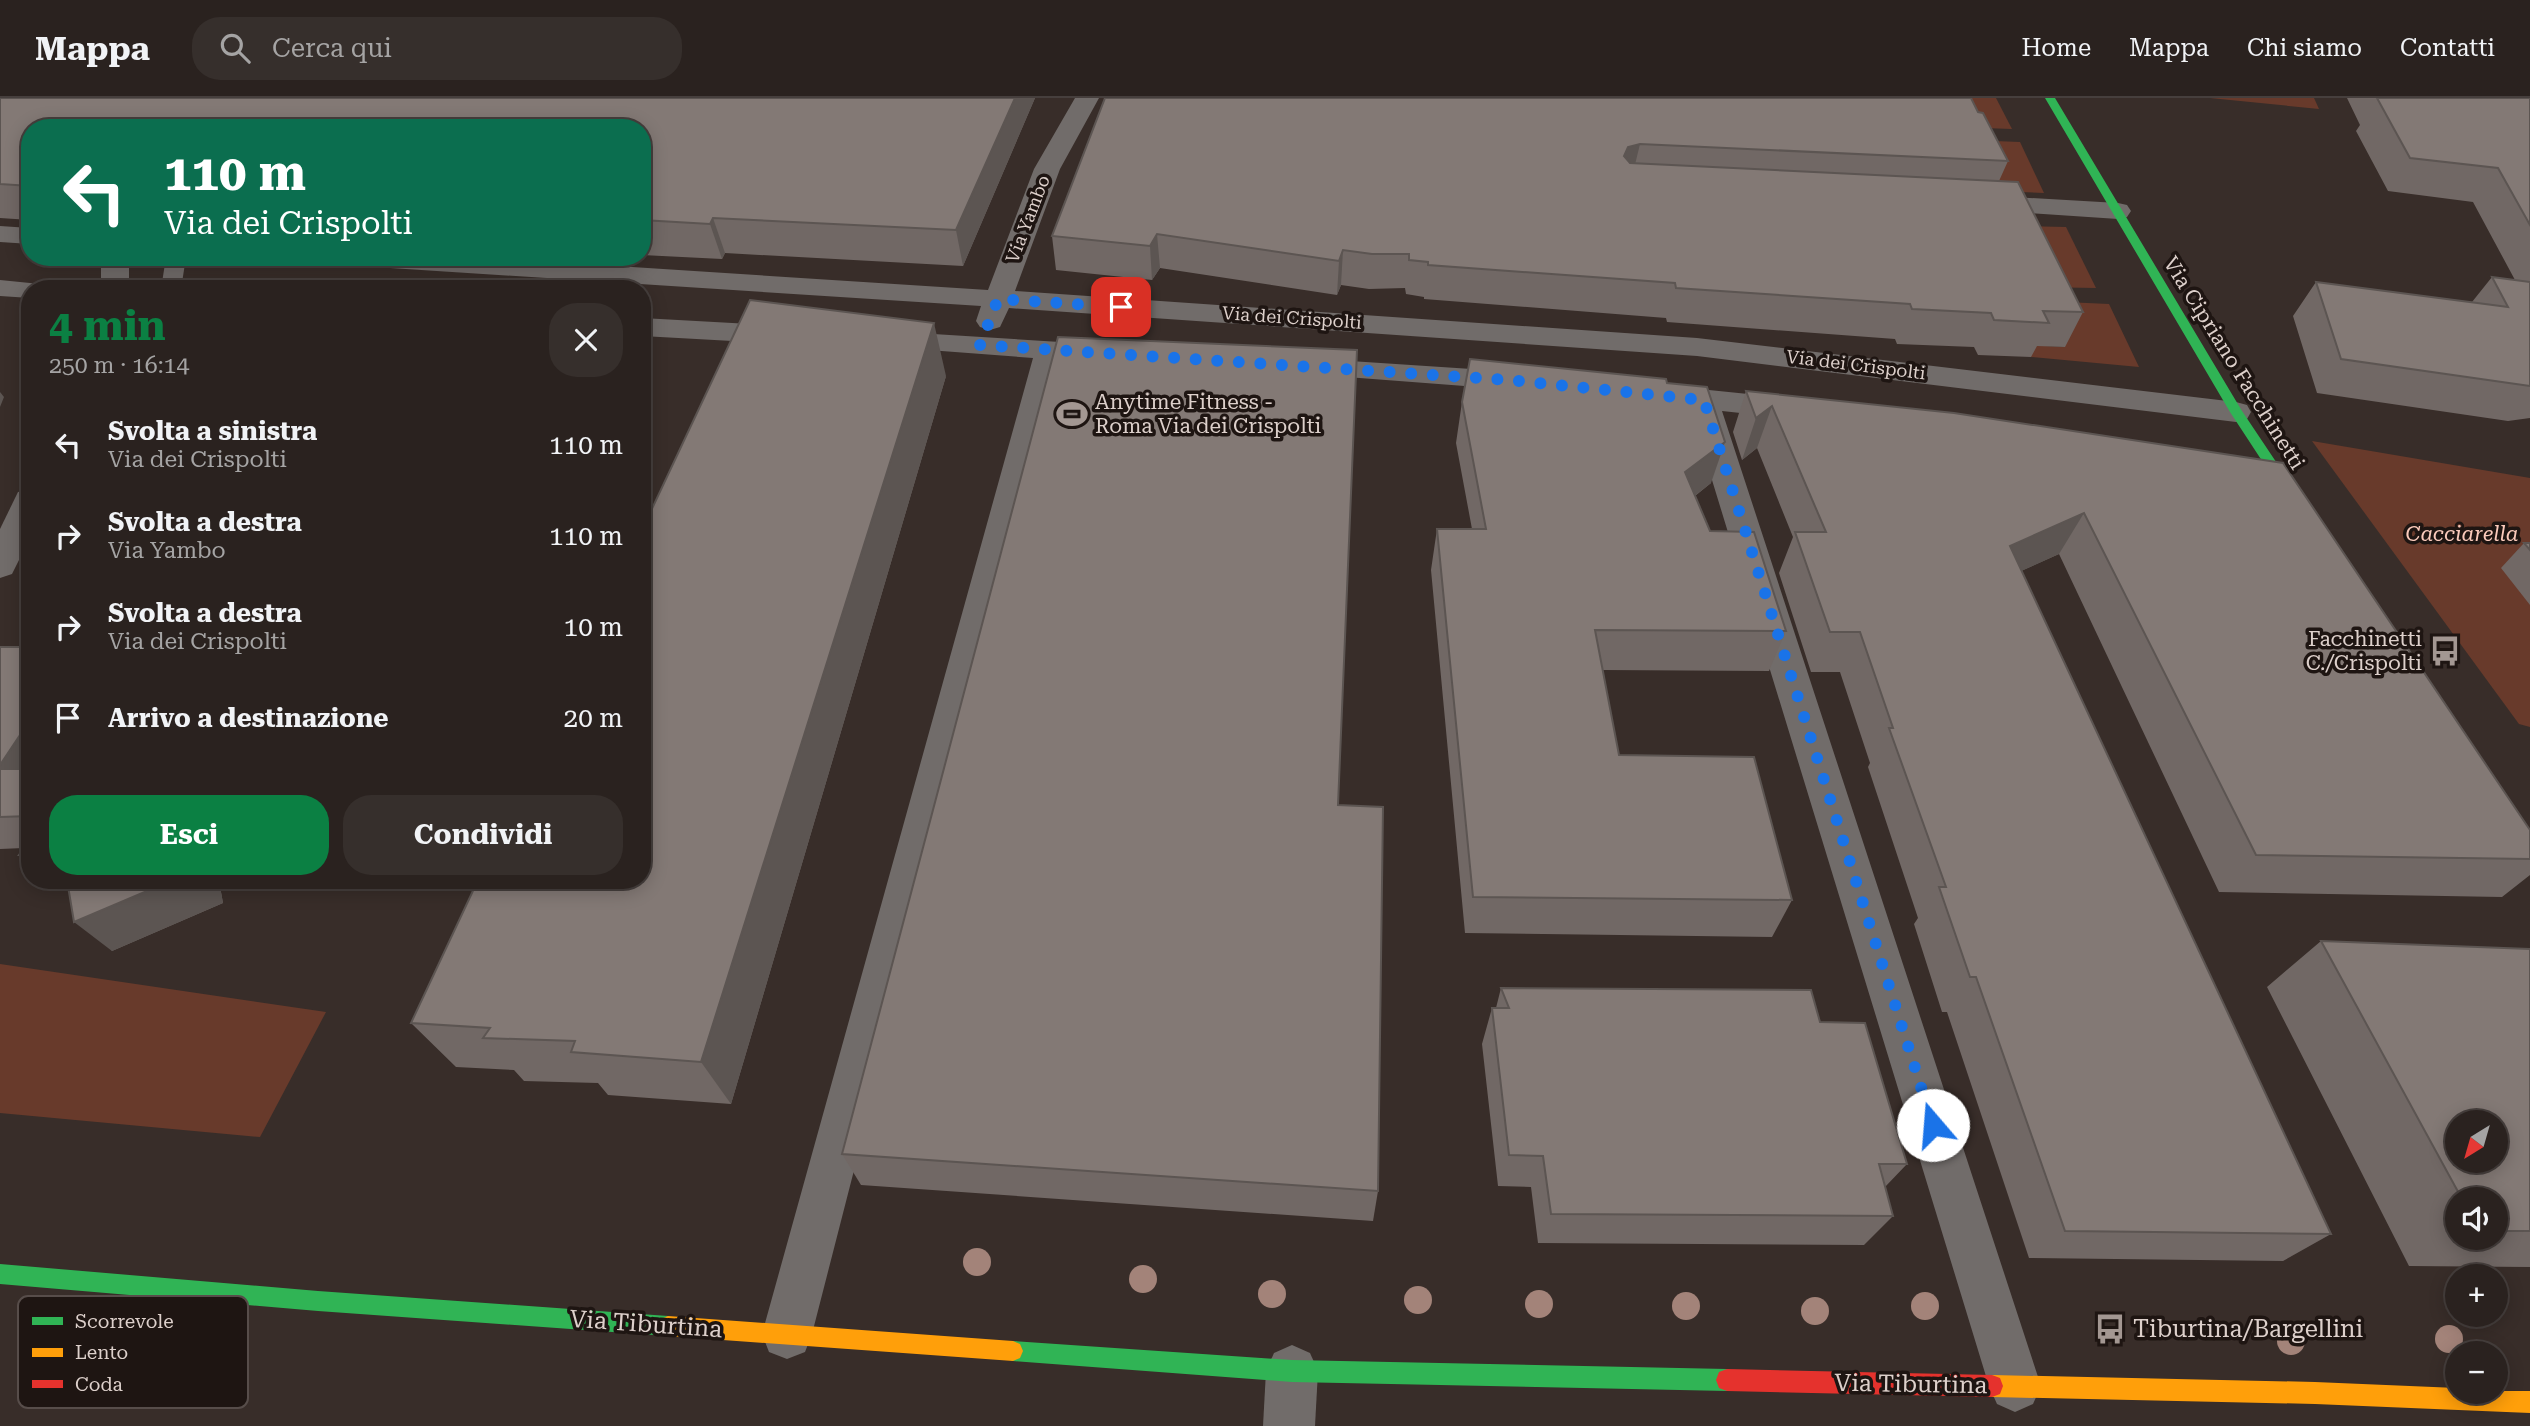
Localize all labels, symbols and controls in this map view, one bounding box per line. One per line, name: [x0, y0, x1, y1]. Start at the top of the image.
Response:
search box: [192, 17, 682, 80]
text: Mappa: [35, 29, 150, 68]
icon: search: [216, 29, 254, 67]
text: Cerca qui: [272, 33, 392, 63]
text: Home: [2022, 34, 2091, 62]
text: Mappa: [2129, 34, 2209, 62]
text: Chi siamo: [2247, 34, 2362, 62]
text: Contatti: [2400, 34, 2495, 62]
text: 110 m: [164, 145, 306, 202]
icon: left: [49, 147, 140, 238]
street label: Via Yambo: [1001, 172, 1054, 266]
text: Via dei Crispolti: [164, 204, 413, 242]
street label: Via Cipriano Facchinetti: [2159, 252, 2310, 474]
pin: [1091, 277, 1151, 337]
icon: arrive: [1102, 288, 1140, 326]
text: 4 min: [49, 301, 166, 350]
street label: Via dei Crispolti: [1222, 302, 1363, 333]
button: close: [549, 303, 623, 377]
street label: Via dei Crispolti: [1785, 346, 1927, 383]
text: 250 m · 16:14: [49, 352, 189, 379]
place label: Anytime Fitness - Roma Via dei Crispolti: [1095, 390, 1322, 438]
sports icon: Anytime Fitness - Roma Via dei Crispolti: [1055, 397, 1089, 431]
text: Svolta a sinistra: [108, 416, 317, 446]
icon: left: [49, 426, 87, 464]
text: 110 m: [549, 430, 623, 460]
text: Via dei Crispolti: [108, 446, 287, 473]
text: Svolta a destra: [108, 507, 302, 537]
icon: right: [49, 517, 87, 555]
text: 110 m: [549, 521, 623, 551]
park label: Cacciarella: [2406, 522, 2518, 546]
text: Via Yambo: [108, 537, 226, 564]
text: Svolta a destra: [108, 598, 302, 628]
icon: right: [49, 608, 87, 646]
text: 10 m: [564, 612, 623, 642]
place label: Facchinetti C./Crispolti: [2306, 627, 2422, 675]
text: Via dei Crispolti: [108, 628, 287, 655]
bus stop icon: Facchinetti C./Crispolti: [2428, 634, 2462, 668]
icon: arrive: [49, 699, 87, 737]
text: Arrivo a destinazione: [108, 703, 389, 733]
text: 20 m: [564, 703, 623, 733]
button: Esci: [49, 795, 329, 875]
button: Condividi: [343, 795, 623, 875]
position arrow: [1896, 1088, 1970, 1162]
north arrow: [2445, 1110, 2508, 1172]
map controls: [2445, 1110, 2508, 1404]
button: sound: [2445, 1187, 2508, 1250]
button: +: [2445, 1264, 2508, 1327]
legend: [18, 1296, 248, 1408]
street label: Via Tiburtina: [569, 1305, 723, 1343]
text: Scorrevole: [75, 1310, 174, 1333]
bus stop icon: Tiburtina/Bargellini: [2093, 1312, 2127, 1346]
place label: Tiburtina/Bargellini: [2133, 1315, 2364, 1343]
text: Lento: [75, 1341, 128, 1364]
button: −: [2445, 1341, 2508, 1404]
street label: Via Tiburtina: [1834, 1369, 1988, 1399]
text: Coda: [75, 1373, 124, 1396]

